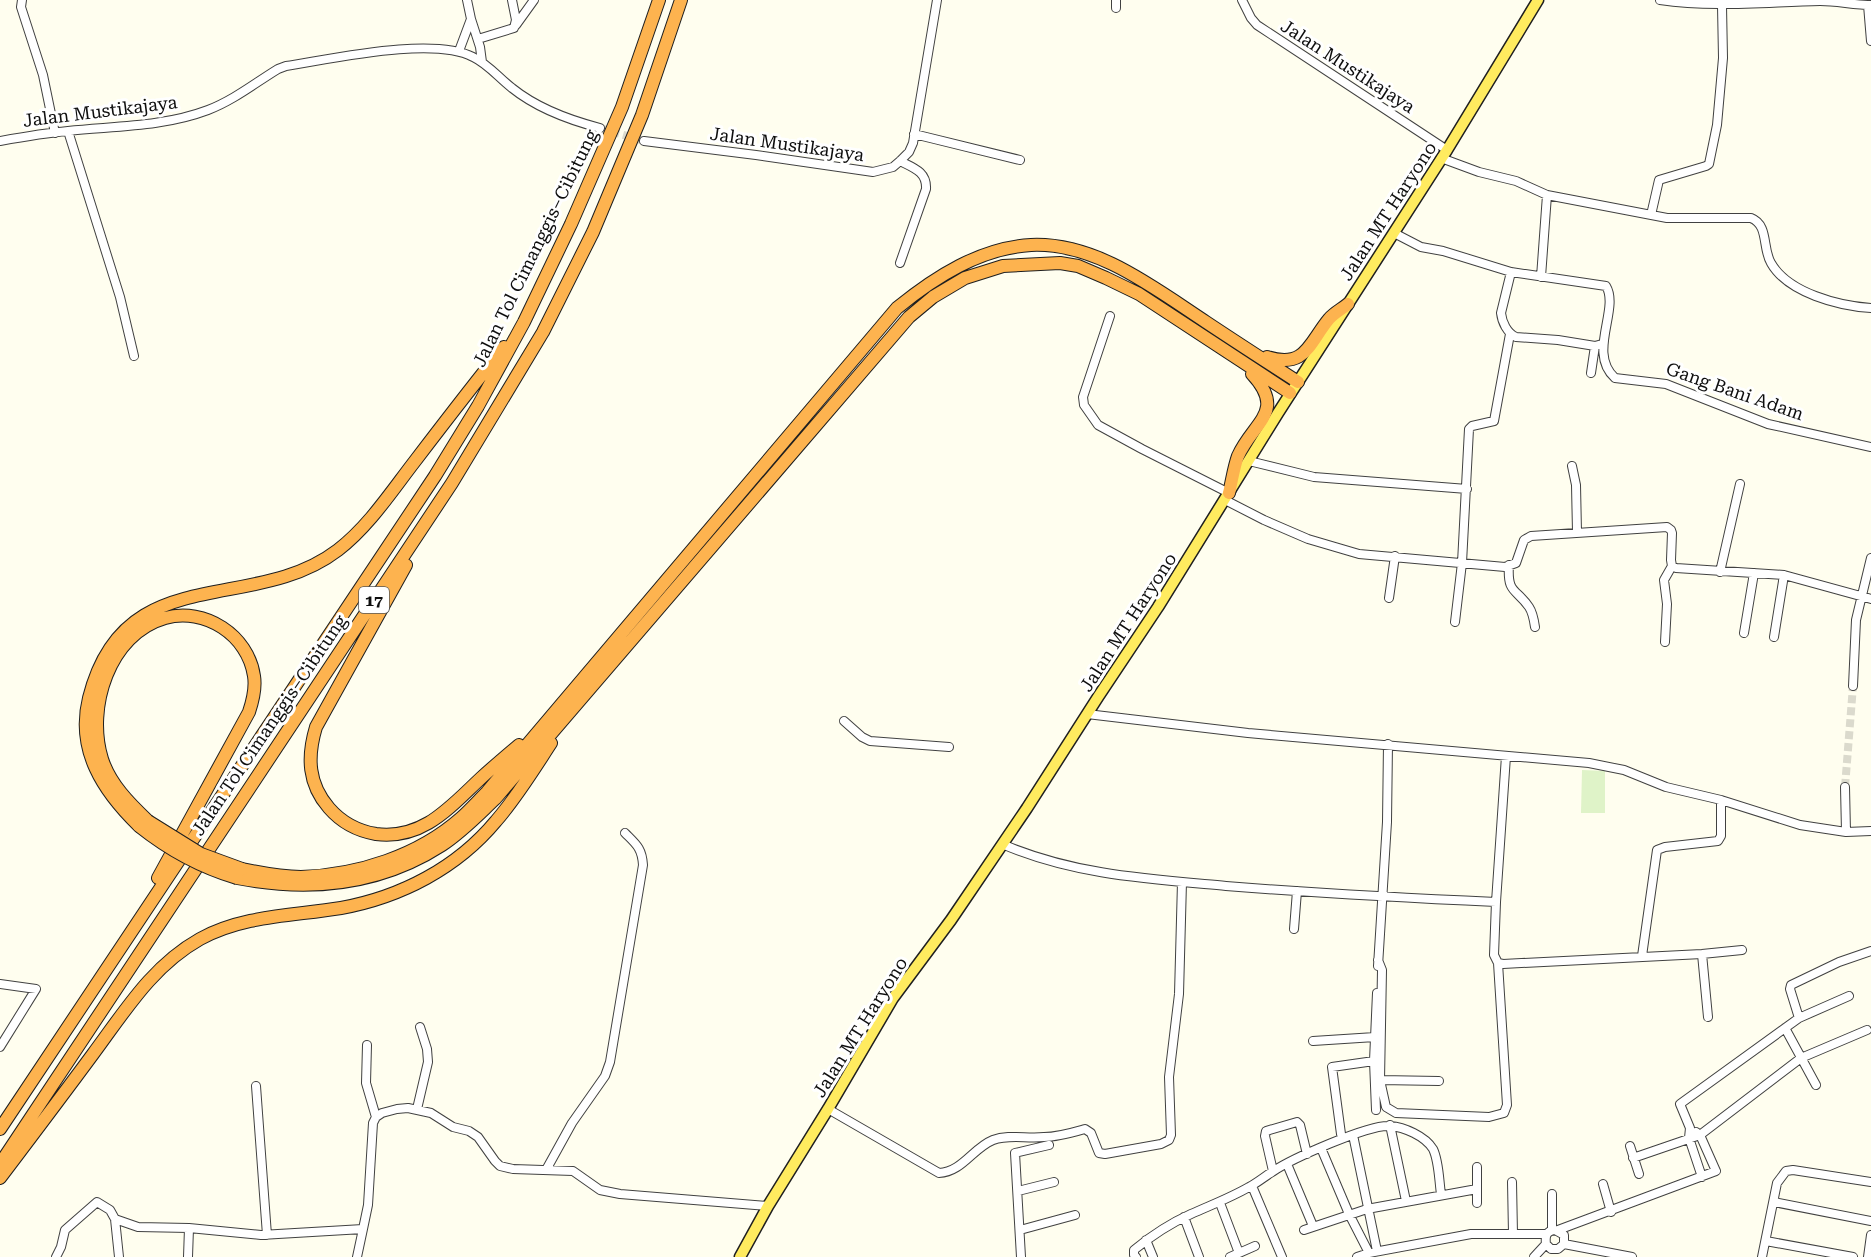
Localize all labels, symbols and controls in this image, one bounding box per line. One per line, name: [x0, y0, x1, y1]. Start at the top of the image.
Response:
street label: Jalan Mustikajaya: [1277, 15, 1419, 117]
street label: Jalan Mustikajaya: [22, 91, 179, 131]
street label: Jalan Mustikajaya: [709, 123, 866, 165]
street label: Jalan Tol Cimanggis–Cibitung: [468, 125, 602, 370]
street label: Jalan MT Haryono: [1335, 138, 1441, 284]
street label: Gang Bani Adam: [1663, 358, 1807, 424]
street label: Jalan MT Haryono: [1075, 549, 1181, 695]
road number: 17: [359, 587, 389, 613]
street label: Jalan Tol Cimanggis–Cibitung: [187, 610, 351, 839]
street label: Jalan MT Haryono: [808, 953, 912, 1101]

